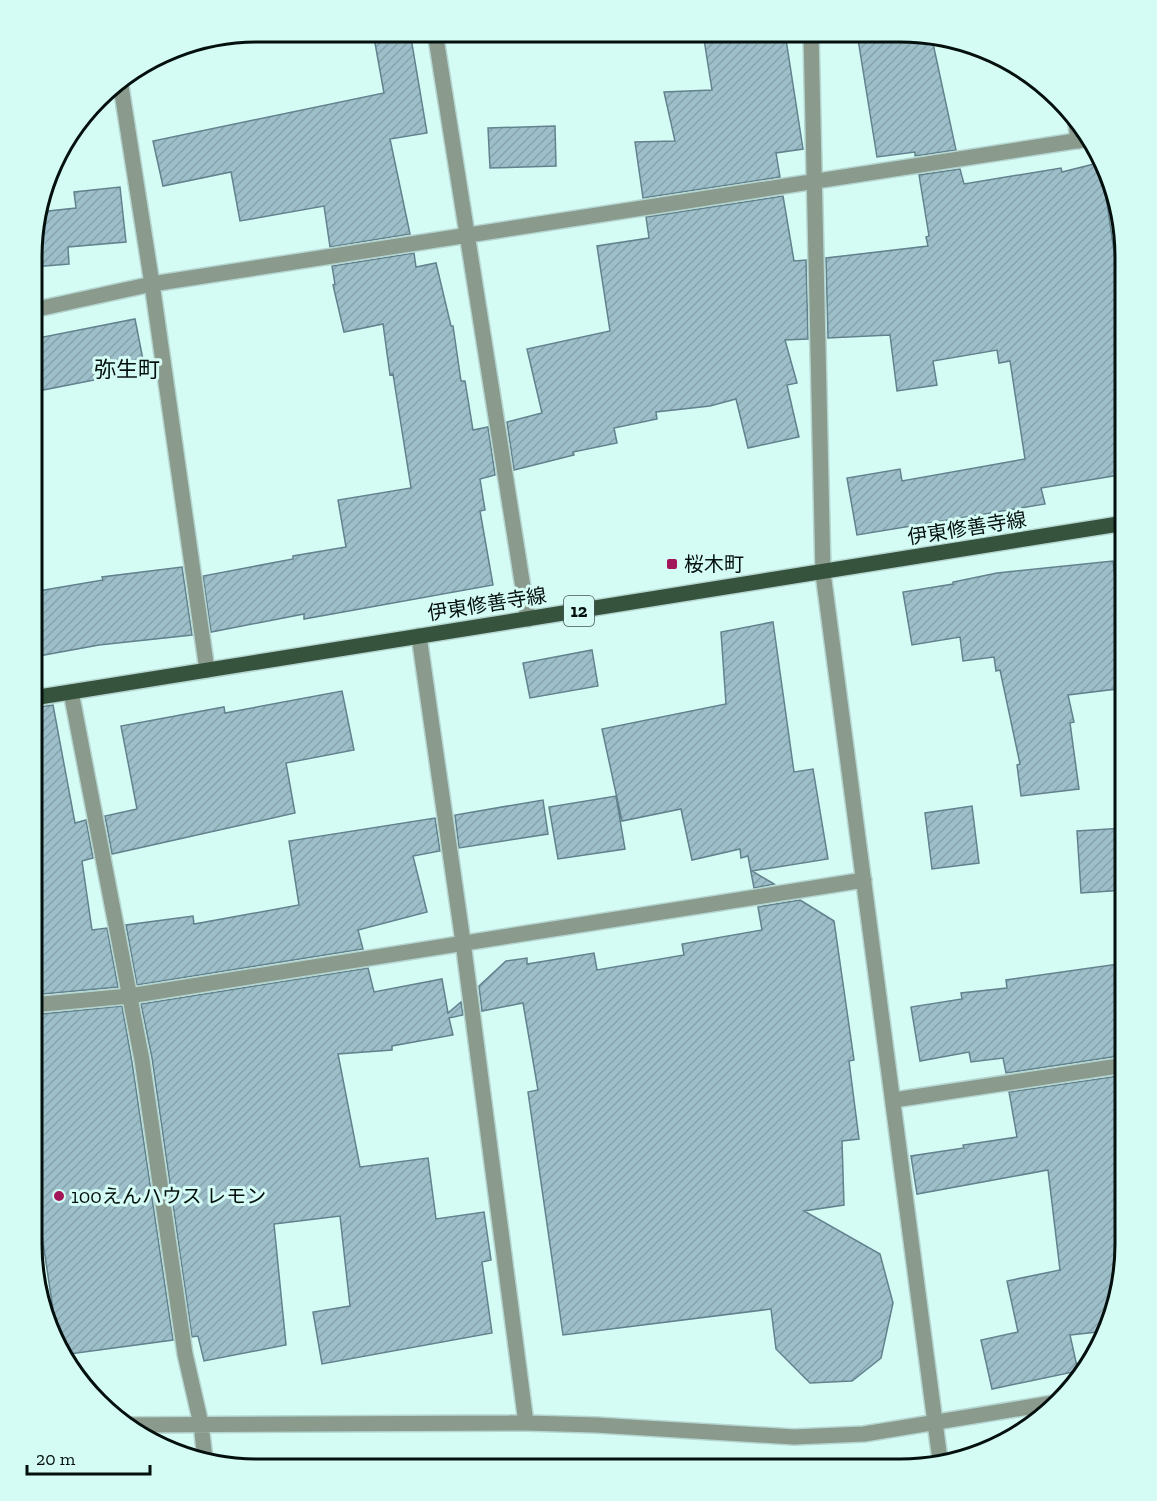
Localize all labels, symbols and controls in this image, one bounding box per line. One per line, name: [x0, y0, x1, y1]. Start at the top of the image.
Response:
district label: 弥生町: [94, 356, 160, 383]
street label: 伊東修善寺線: [906, 507, 1028, 549]
place label: 桜木町: [684, 552, 744, 576]
marker: 桜木町: [665, 557, 679, 571]
street label: 伊東修善寺線: [426, 583, 548, 625]
road number: 12: [564, 596, 594, 626]
place label: 100えんハウス レモン: [71, 1184, 266, 1208]
marker: 100えんハウス レモン: [52, 1189, 66, 1203]
scale bar: [27, 1438, 150, 1476]
text: 20 m: [36, 1448, 76, 1470]

